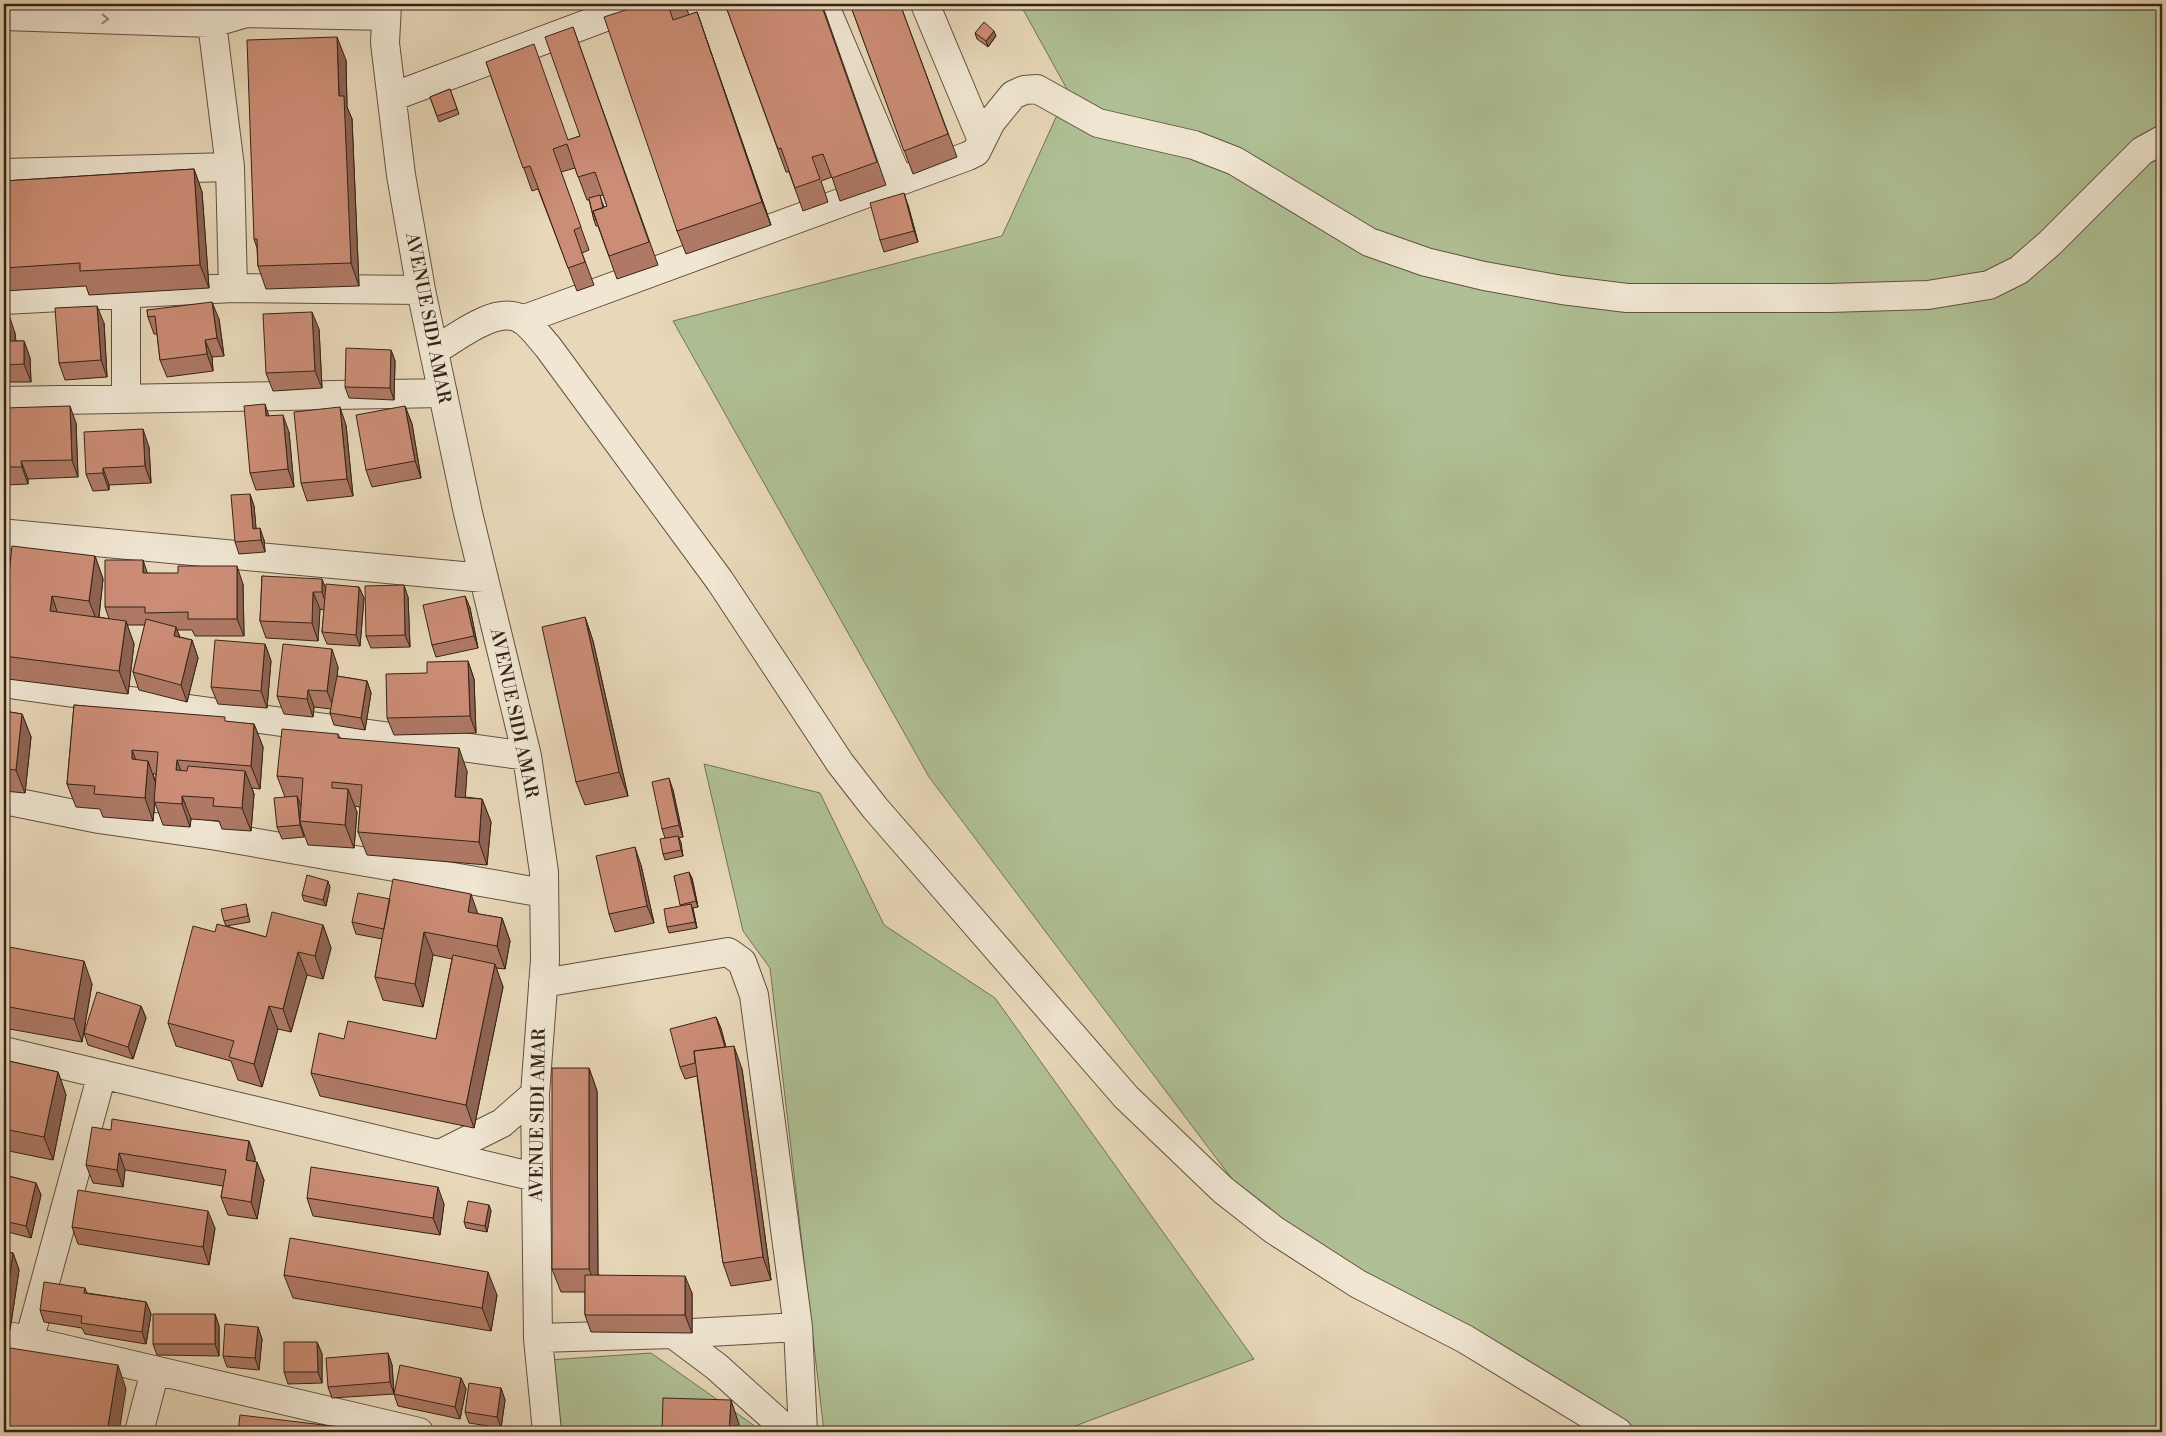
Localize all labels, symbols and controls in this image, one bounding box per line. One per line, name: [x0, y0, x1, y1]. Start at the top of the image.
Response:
one-way arrow: [102, 14, 109, 24]
street label: AVENUE SIDI AMAR: [400, 230, 456, 406]
street label: AVENUE SIDI AMAR: [485, 625, 543, 801]
street label: AVENUE SIDI AMAR: [525, 1028, 551, 1203]

